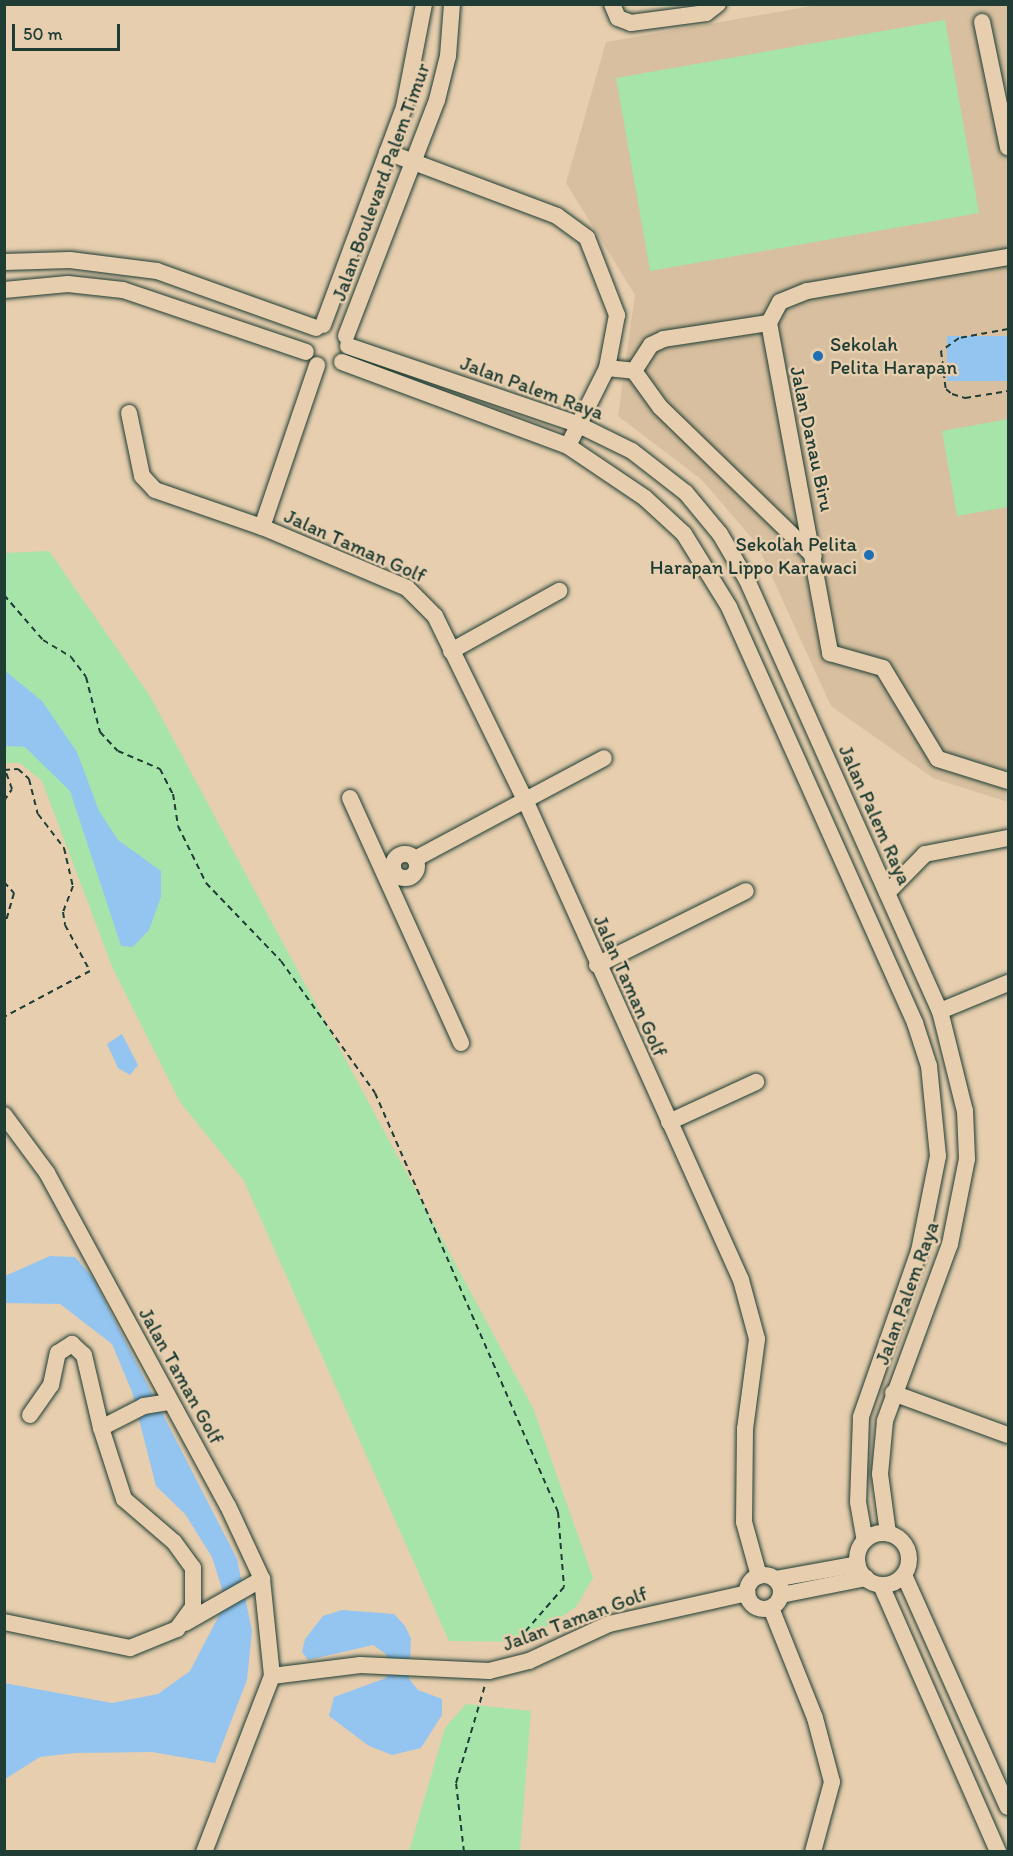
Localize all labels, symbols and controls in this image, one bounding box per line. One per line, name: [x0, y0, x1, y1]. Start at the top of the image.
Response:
scale bar: [15, 12, 123, 50]
text: 50 m: [23, 23, 63, 45]
street label: Jalan Boulevard Palem Timur: [327, 60, 435, 304]
place label: Sekolah Pelita Harapan: [830, 332, 957, 379]
marker: Sekolah Pelita Harapan: [811, 349, 825, 363]
street label: Jalan Palem Raya: [458, 351, 606, 425]
street label: Jalan Danau Biru: [785, 364, 839, 514]
street label: Jalan Taman Golf: [282, 505, 428, 587]
place label: Sekolah Pelita Harapan Lippo Karawaci: [649, 532, 857, 579]
marker: Sekolah Pelita Harapan Lippo Karawaci: [862, 548, 876, 562]
street label: Jalan Palem Raya: [834, 742, 916, 888]
street label: Jalan Taman Golf: [589, 913, 671, 1059]
street label: Jalan Palem Raya: [870, 1219, 944, 1367]
street label: Jalan Taman Golf: [134, 1305, 228, 1447]
street label: Jalan Taman Golf: [501, 1582, 649, 1656]

